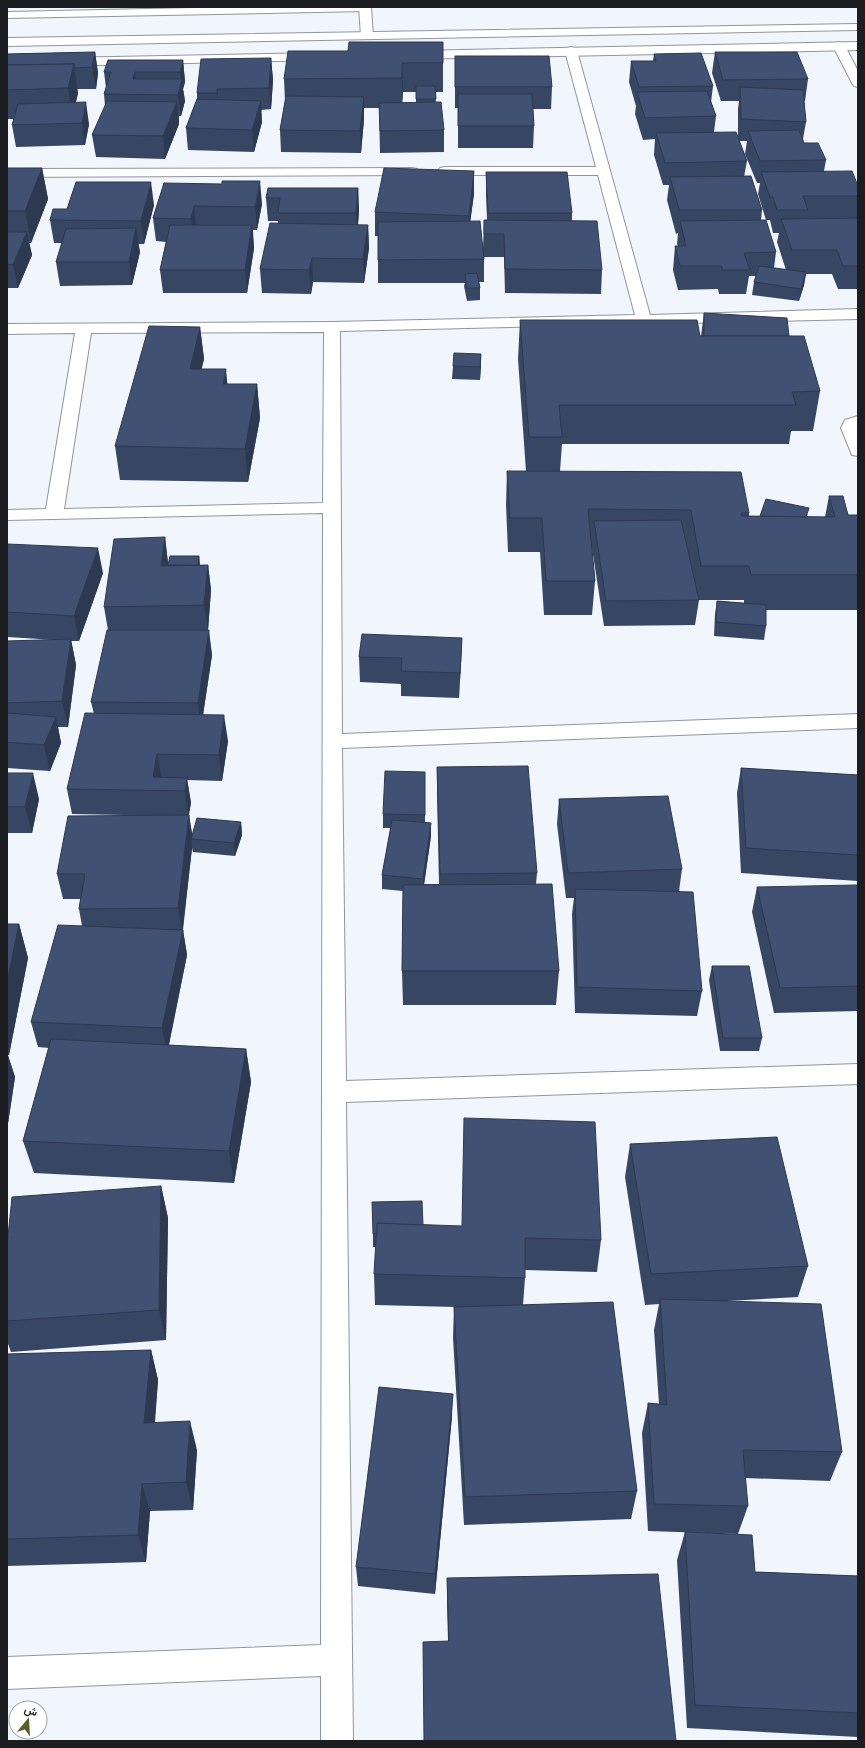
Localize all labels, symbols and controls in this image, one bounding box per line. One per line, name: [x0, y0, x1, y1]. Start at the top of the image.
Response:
north arrow: [8, 1700, 48, 1740]
text: ش: [23, 1702, 40, 1719]

